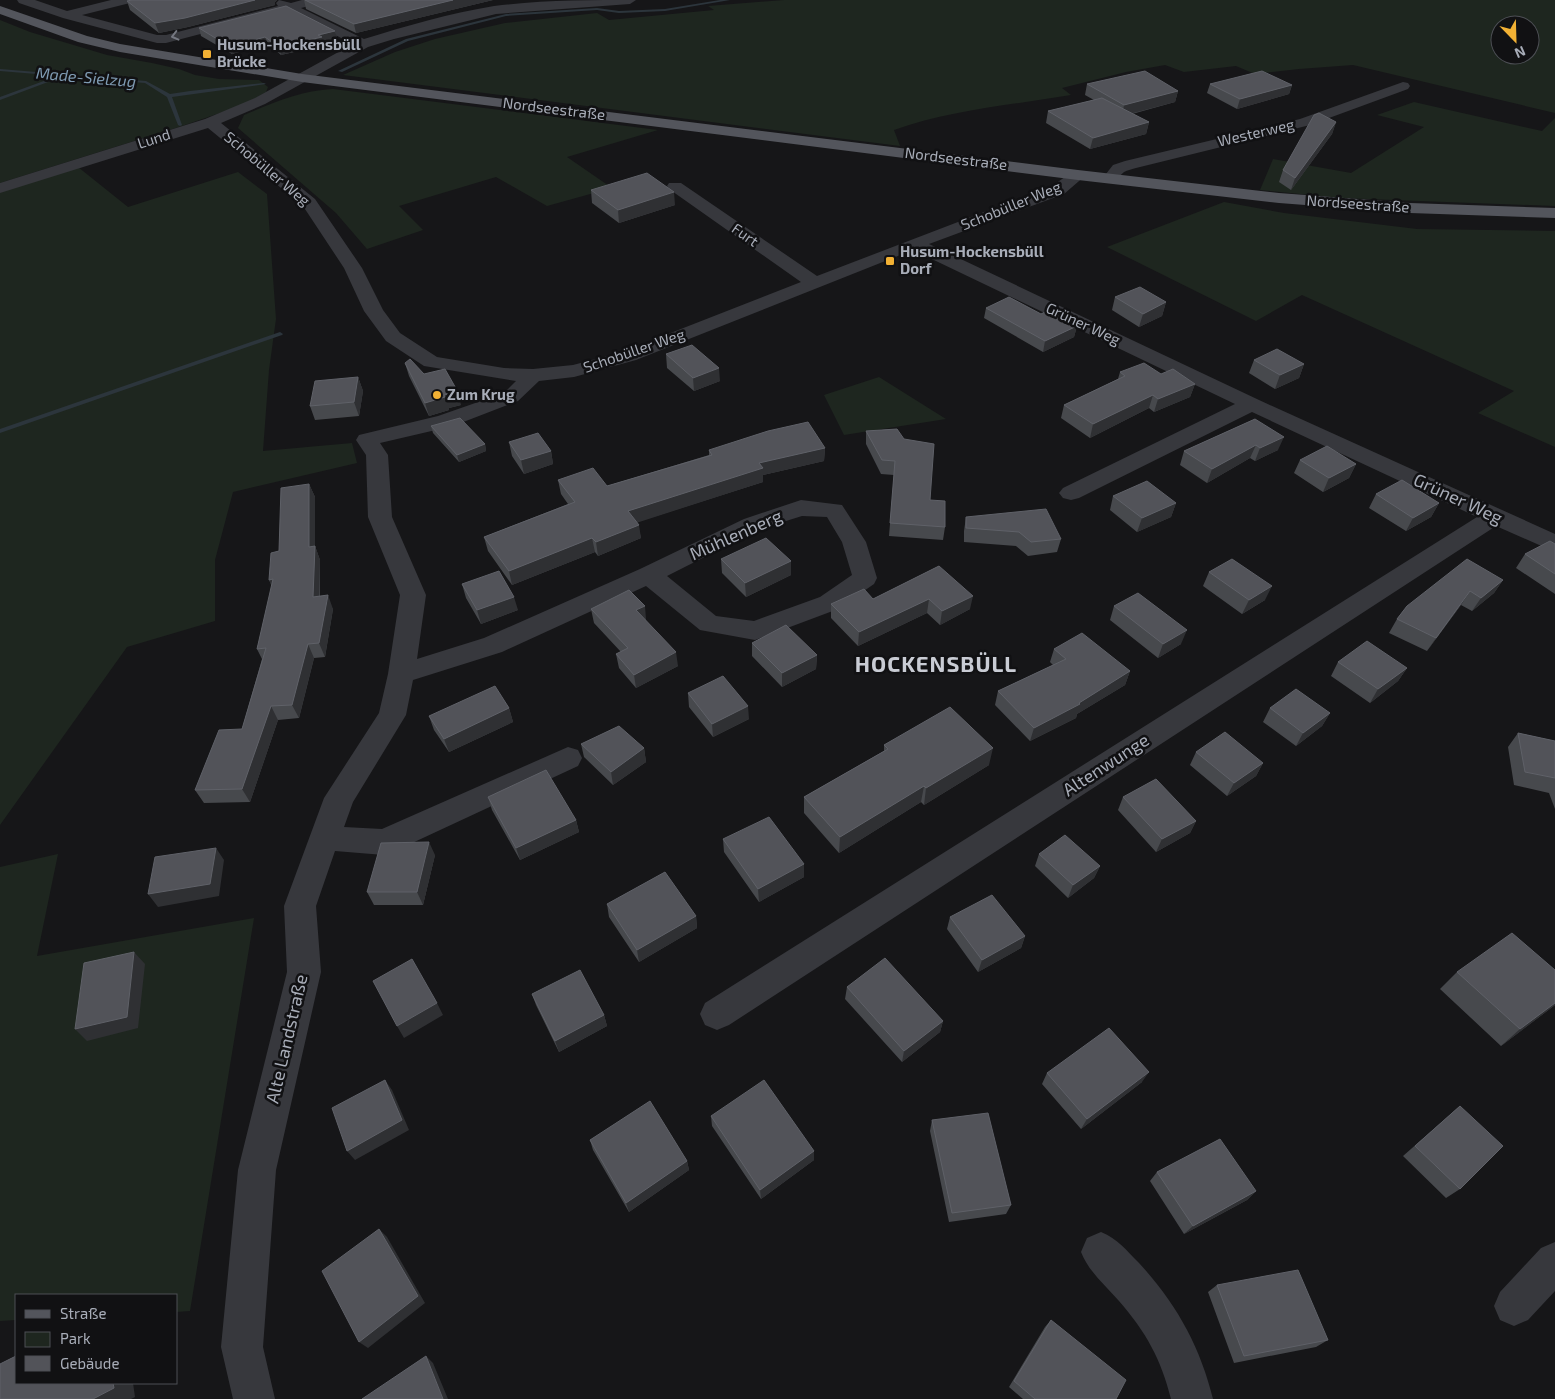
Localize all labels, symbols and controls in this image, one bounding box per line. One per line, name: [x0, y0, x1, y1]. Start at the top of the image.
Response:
north arrow: [1490, 15, 1540, 65]
one-way arrow: [171, 31, 180, 41]
place label: Husum-Hockensbüll Brücke: [217, 35, 361, 70]
text: N: [1512, 43, 1528, 62]
marker: Husum-Hockensbüll Brücke: [201, 48, 213, 60]
water label: Made-Sielzug: [35, 63, 137, 90]
street label: Nordseestraße: [502, 93, 606, 123]
street label: Westerweg: [1216, 114, 1296, 150]
street label: Lund: [135, 124, 172, 152]
street label: Schobüller Weg: [221, 127, 315, 210]
street label: Nordseestraße: [904, 143, 1008, 173]
street label: Schobüller Weg: [958, 177, 1064, 233]
street label: Nordseestraße: [1306, 190, 1410, 216]
street label: Furt: [729, 219, 762, 250]
place label: Husum-Hockensbüll Dorf: [900, 242, 1044, 277]
marker: Husum-Hockensbüll Dorf: [884, 255, 896, 267]
street label: Grüner Weg: [1043, 298, 1124, 348]
street label: Schobüller Weg: [580, 324, 687, 376]
place label: Zum Krug: [447, 385, 515, 403]
marker: Zum Krug: [431, 389, 443, 401]
street label: Grüner Weg: [1410, 468, 1507, 528]
street label: Mühlenberg: [686, 504, 785, 564]
district label: HOCKENSBÜLL: [855, 650, 1017, 676]
street label: Altenwunge: [1058, 728, 1153, 800]
street label: Alte Landstraße: [260, 972, 312, 1105]
legend: [15, 1294, 178, 1384]
text: Straße: [60, 1304, 106, 1322]
text: Park: [60, 1329, 91, 1347]
text: Gebäude: [60, 1354, 119, 1372]

